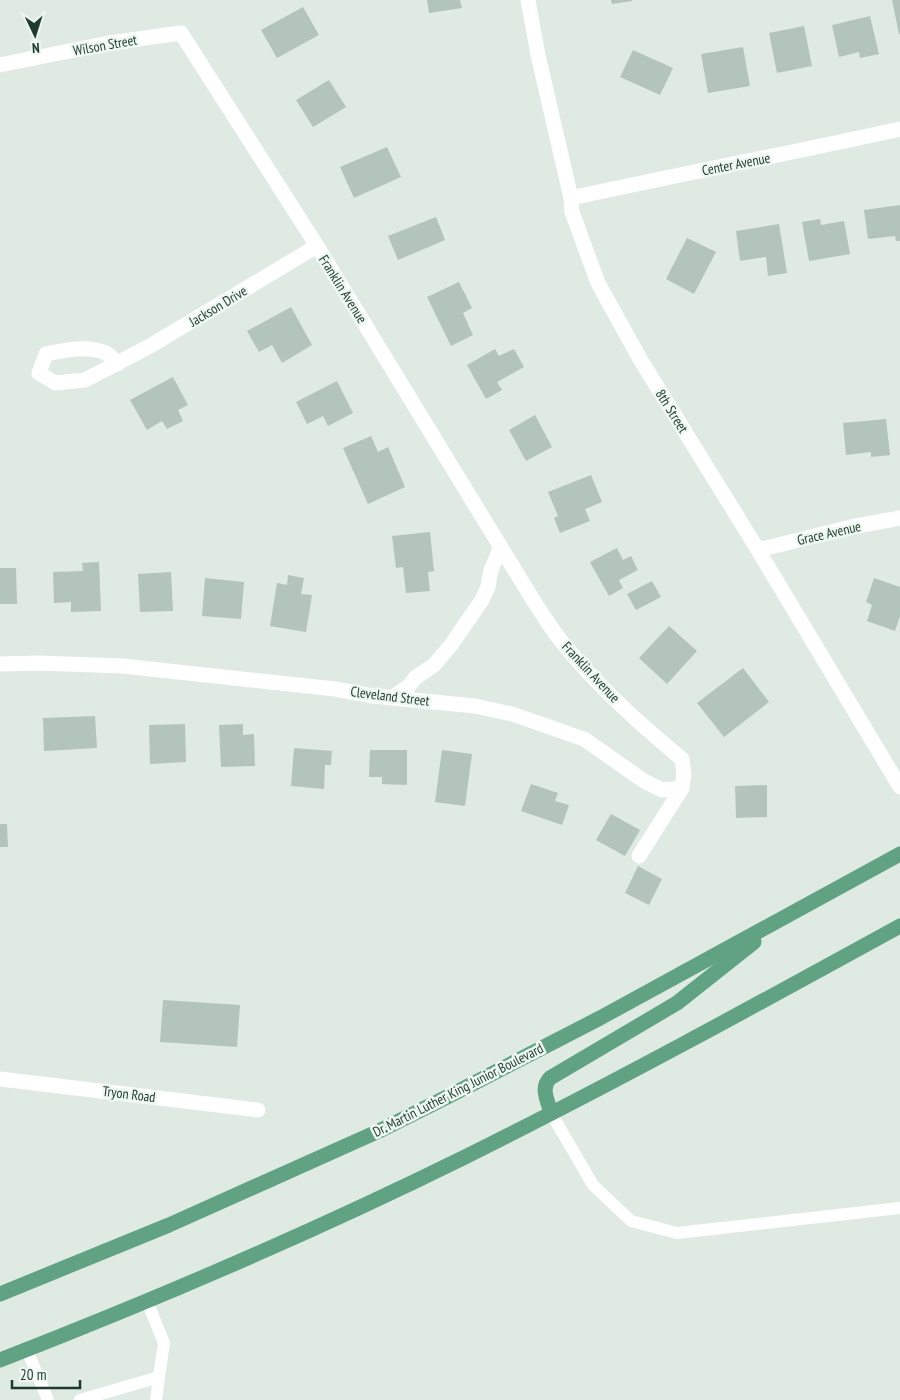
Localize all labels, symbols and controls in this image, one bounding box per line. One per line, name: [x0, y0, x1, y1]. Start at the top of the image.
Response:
north arrow: [10, 10, 60, 60]
street label: Wilson Street: [72, 31, 139, 59]
text: N: [32, 39, 40, 57]
street label: Center Avenue: [700, 149, 772, 179]
street label: Franklin Avenue: [315, 251, 371, 327]
street label: Jackson Drive: [185, 282, 251, 331]
street label: 8th Street: [652, 386, 692, 436]
street label: Grace Avenue: [795, 517, 863, 549]
street label: Franklin Avenue: [558, 638, 624, 707]
street label: Cleveland Street: [349, 682, 431, 710]
street label: Dr. Martin Luther King Junior Boulevard: [370, 1039, 546, 1141]
street label: Tryon Road: [101, 1082, 157, 1106]
scale bar: [12, 1358, 80, 1390]
text: 20 m: [20, 1365, 46, 1384]

